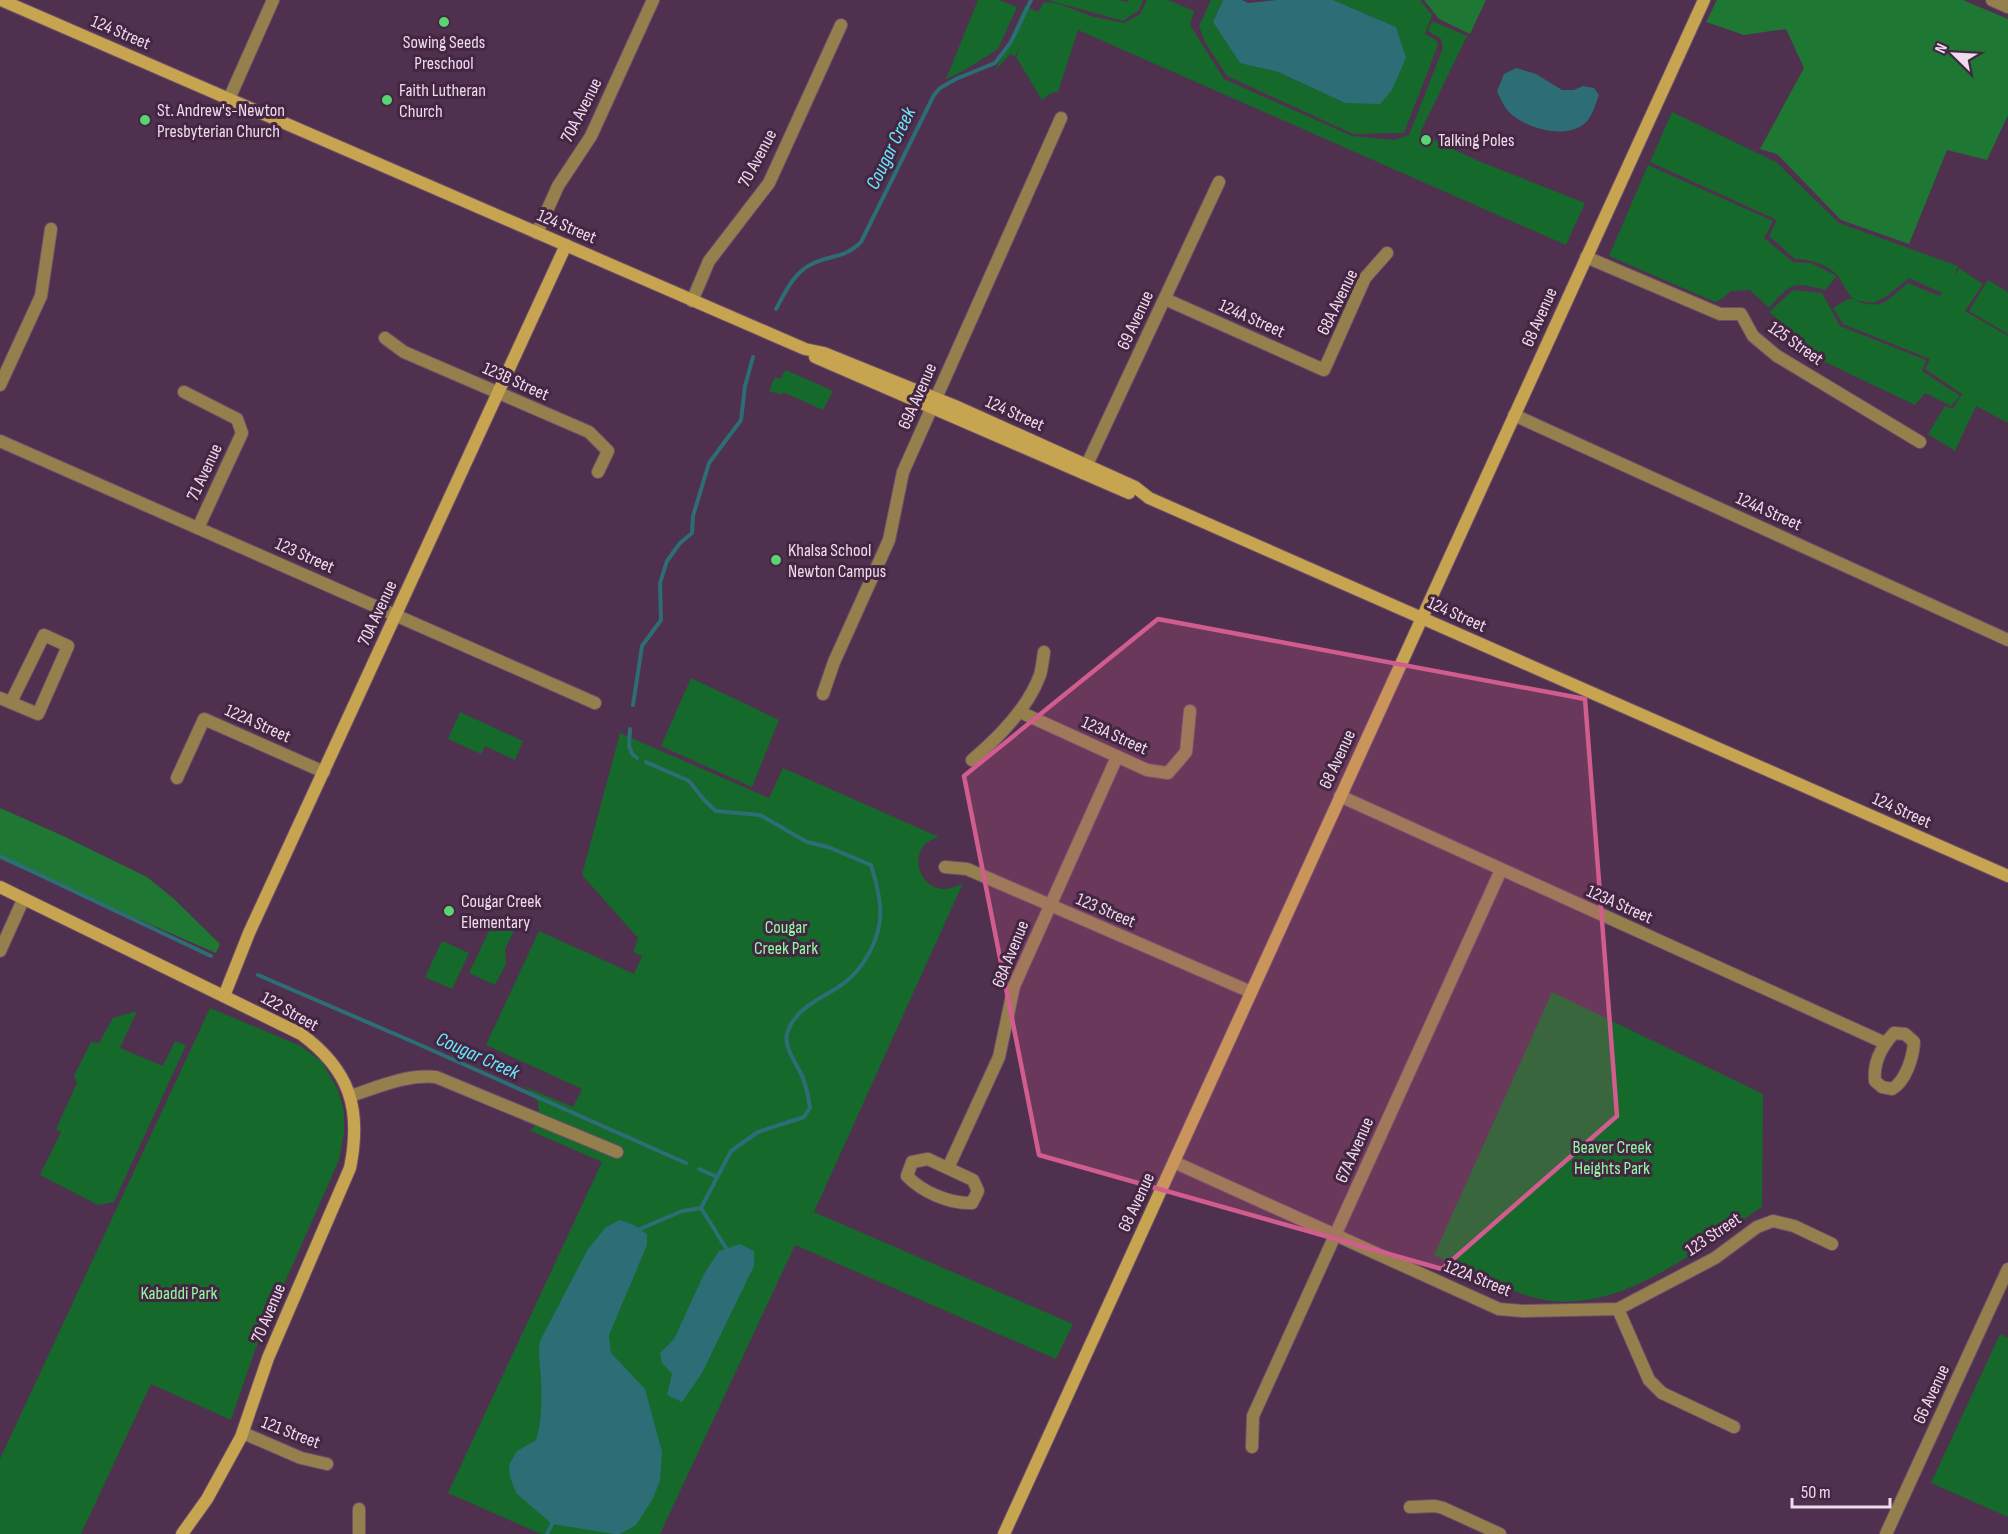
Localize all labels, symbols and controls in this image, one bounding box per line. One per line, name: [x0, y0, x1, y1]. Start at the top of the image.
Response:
street label: 124 Street: [88, 11, 154, 54]
marker: Sowing Seeds Preschool: [437, 15, 451, 29]
north arrow: [1924, 24, 1984, 84]
place label: Sowing Seeds Preschool: [403, 32, 485, 74]
text: N: [1931, 41, 1952, 56]
street label: 70A Avenue: [556, 74, 607, 146]
place label: Faith Lutheran Church: [399, 80, 486, 122]
marker: Faith Lutheran Church: [380, 93, 394, 107]
place label: St. Andrew's-Newton Presbyterian Church: [157, 100, 285, 142]
water label: Cougar Creek: [861, 103, 921, 193]
marker: St. Andrew's-Newton Presbyterian Church: [138, 113, 152, 127]
street label: 70 Avenue: [734, 126, 781, 191]
place label: Talking Poles: [1438, 130, 1514, 151]
marker: Talking Poles: [1419, 133, 1433, 147]
street label: 124 Street: [534, 205, 600, 248]
street label: 68A Avenue: [1313, 266, 1362, 338]
street label: 68 Avenue: [1517, 284, 1562, 350]
street label: 69 Avenue: [1113, 287, 1158, 353]
street label: 124A Street: [1216, 295, 1288, 342]
street label: 125 Street: [1764, 317, 1828, 370]
street label: 123B Street: [479, 358, 553, 406]
street label: 69A Avenue: [894, 360, 941, 433]
street label: 124 Street: [982, 391, 1048, 436]
street label: 71 Avenue: [182, 440, 227, 504]
street label: 124A Street: [1733, 488, 1805, 535]
street label: 123 Street: [272, 533, 338, 578]
place label: Khalsa School Newton Campus: [788, 540, 886, 582]
marker: Khalsa School Newton Campus: [769, 553, 783, 567]
street label: 70A Avenue: [353, 577, 402, 649]
street label: 124 Street: [1424, 592, 1490, 637]
street label: 122A Street: [222, 700, 294, 747]
street label: 123A Street: [1079, 712, 1152, 759]
street label: 68 Avenue: [1315, 726, 1360, 792]
street label: 124 Street: [1869, 788, 1935, 833]
street label: 123A Street: [1584, 881, 1657, 928]
street label: 123 Street: [1073, 889, 1139, 933]
place label: Cougar Creek Elementary: [461, 891, 541, 933]
marker: Cougar Creek Elementary: [442, 904, 456, 918]
park label: Cougar Creek Park: [754, 917, 818, 959]
street label: 68A Avenue: [988, 918, 1033, 991]
street label: 122 Street: [257, 987, 322, 1036]
water label: Cougar Creek: [432, 1027, 523, 1085]
street label: 67A Avenue: [1331, 1114, 1378, 1186]
park label: Beaver Creek Heights Park: [1572, 1137, 1652, 1179]
street label: 68 Avenue: [1114, 1169, 1159, 1235]
street label: 123 Street: [1682, 1208, 1745, 1261]
street label: 122A Street: [1441, 1256, 1515, 1301]
street label: 70 Avenue: [247, 1281, 290, 1346]
park label: Kabaddi Park: [141, 1283, 218, 1304]
street label: 66 Avenue: [1909, 1361, 1954, 1427]
street label: 121 Street: [259, 1412, 324, 1453]
scale bar: [1792, 1471, 1890, 1509]
text: 50 m: [1801, 1482, 1831, 1503]

